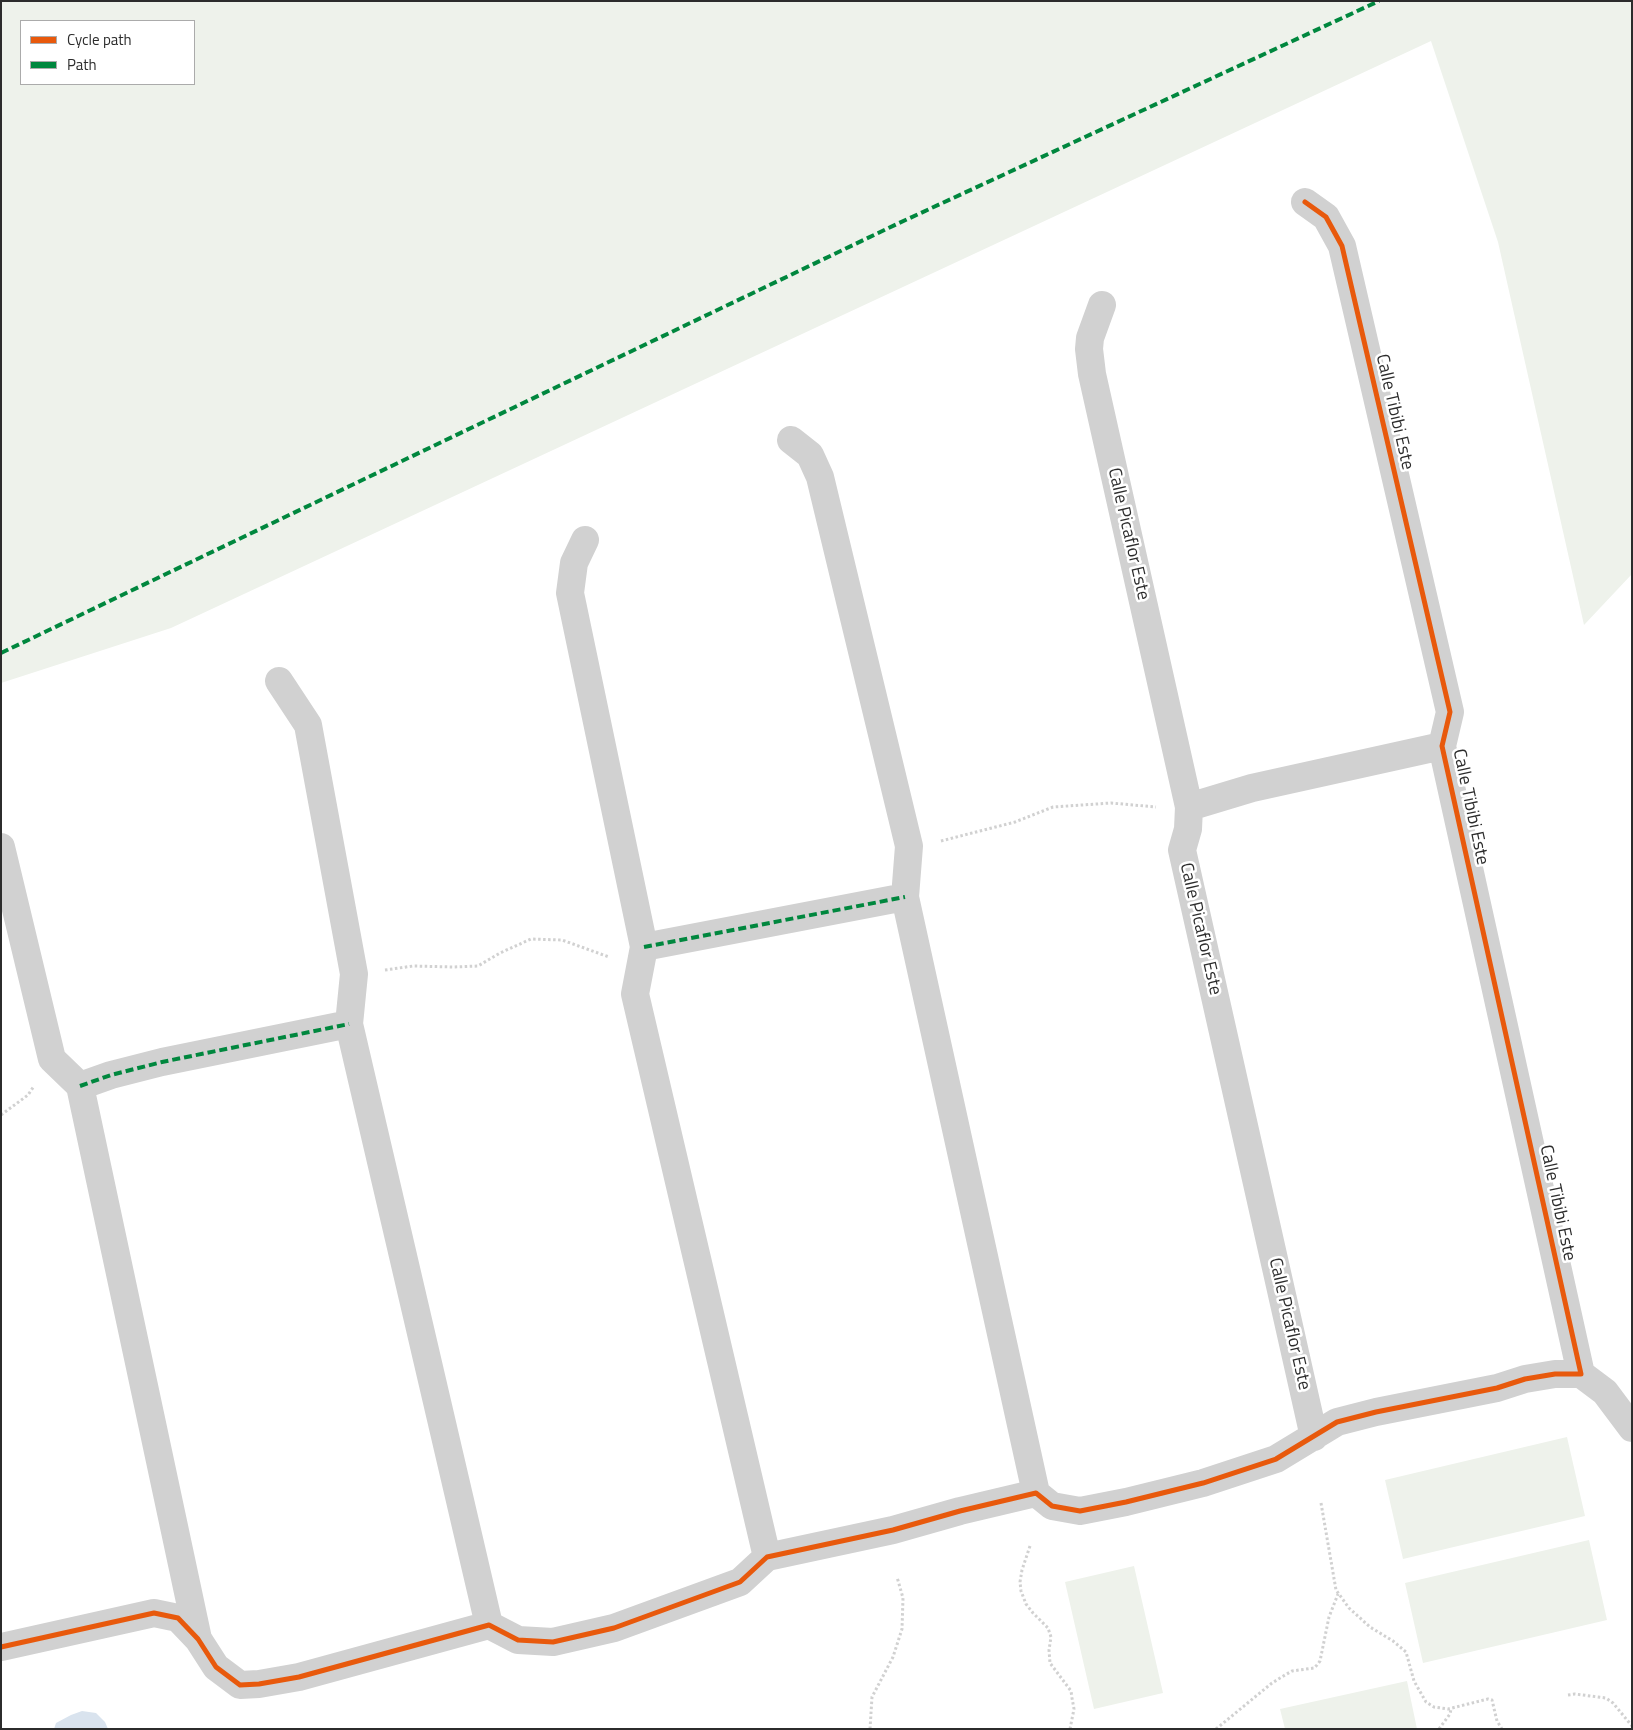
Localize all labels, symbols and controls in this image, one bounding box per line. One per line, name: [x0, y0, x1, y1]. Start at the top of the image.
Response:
legend: [20, 20, 195, 85]
text: Cycle path: [67, 28, 132, 51]
text: Path: [67, 53, 97, 76]
street label: Calle Tibibi Este: [1370, 352, 1418, 472]
street label: Calle Picaflor Este: [1102, 466, 1154, 602]
street label: Calle Tibibi Este: [1447, 747, 1493, 867]
street label: Calle Picaflor Este: [1174, 861, 1226, 997]
street label: Calle Tibibi Este: [1534, 1143, 1580, 1263]
street label: Calle Picaflor Este: [1263, 1256, 1315, 1392]

